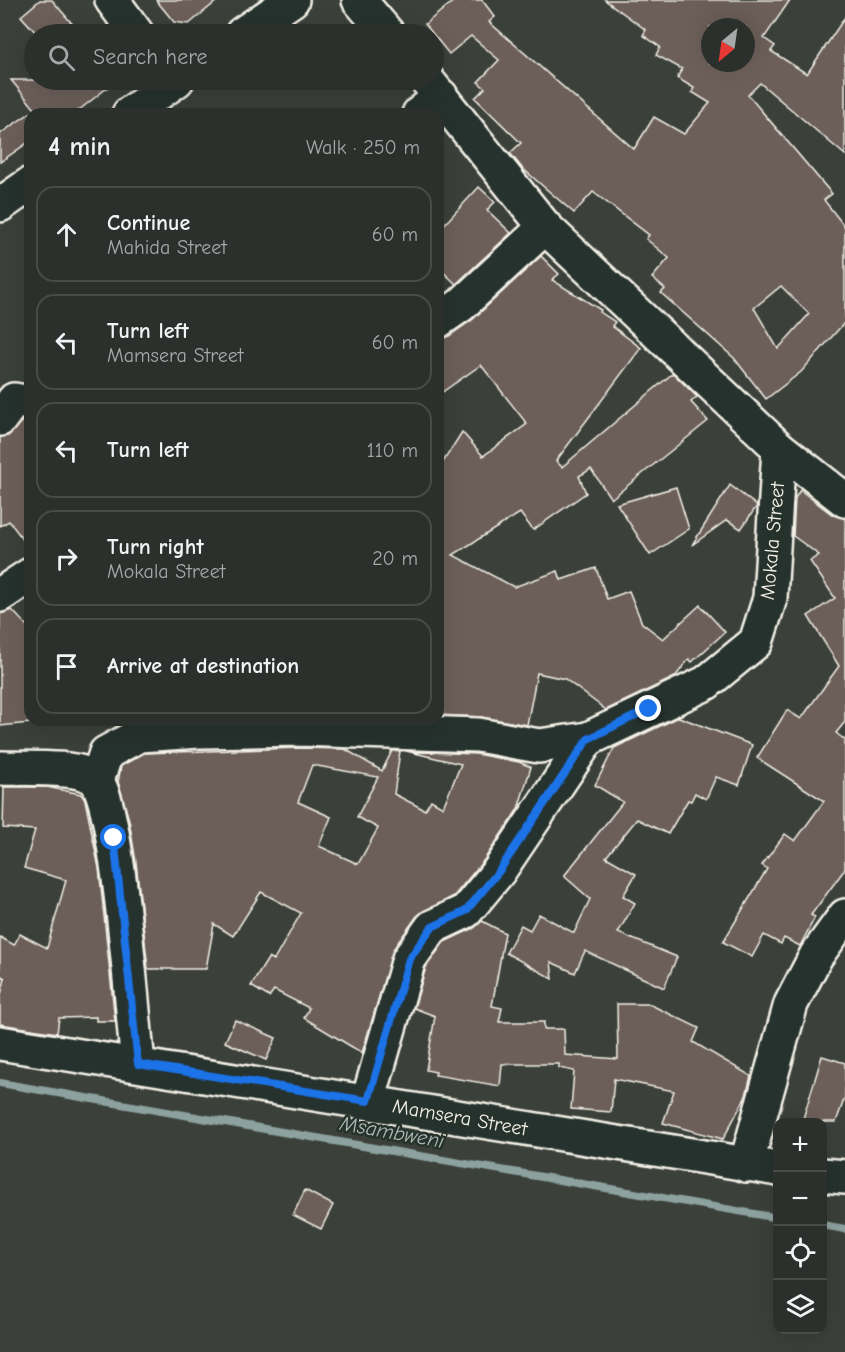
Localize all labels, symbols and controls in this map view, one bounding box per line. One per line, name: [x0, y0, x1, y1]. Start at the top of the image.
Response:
north arrow: [701, 18, 755, 72]
search box: [24, 24, 444, 90]
icon: search: [45, 41, 78, 74]
text: Search here: [93, 44, 208, 70]
text: 4 min: [48, 132, 111, 162]
text: Walk · 250 m: [306, 136, 420, 159]
text: Continue: [107, 210, 190, 236]
icon: ahead: [50, 218, 83, 251]
text: 60 m: [372, 223, 418, 246]
text: Mahida Street: [107, 236, 227, 259]
text: Turn left: [107, 318, 189, 344]
icon: left: [50, 326, 83, 359]
text: 60 m: [372, 331, 418, 354]
text: Mamsera Street: [107, 344, 244, 367]
icon: left: [50, 434, 83, 467]
text: Turn left: [107, 437, 189, 463]
text: 110 m: [367, 439, 418, 462]
street label: Mokala Street: [756, 480, 789, 601]
text: Turn right: [107, 534, 204, 560]
icon: right: [50, 542, 83, 575]
text: 20 m: [372, 547, 418, 570]
text: Mokala Street: [107, 560, 225, 583]
icon: arrive: [50, 650, 83, 683]
text: Arrive at destination: [107, 653, 299, 679]
route end: [635, 695, 661, 721]
route start: [100, 824, 126, 850]
street label: Mamsera Street: [391, 1094, 530, 1141]
water label: Msambweni: [337, 1111, 446, 1153]
map controls: [773, 1118, 827, 1334]
button: +: [773, 1118, 827, 1172]
button: −: [773, 1172, 827, 1226]
button: locate: [773, 1226, 827, 1280]
button: layers: [773, 1280, 827, 1334]

